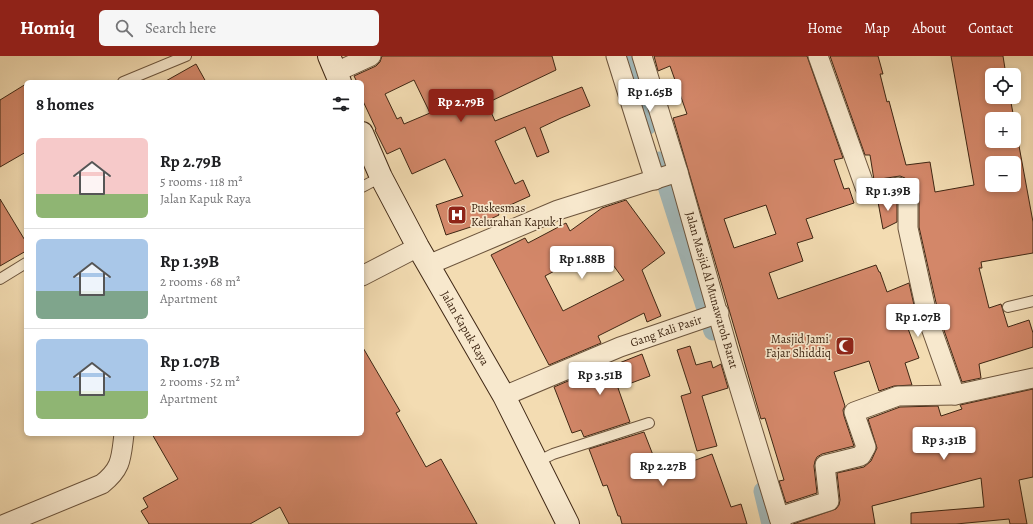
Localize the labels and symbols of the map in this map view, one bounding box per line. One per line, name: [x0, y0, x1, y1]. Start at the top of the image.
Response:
pin: Rp 1.65B: [609, 79, 691, 113]
pin: Rp 2.79B: [420, 89, 502, 123]
pin: Rp 1.39B: [847, 178, 929, 212]
place label: Puskesmas Kelurahan Kapuk I: [471, 200, 563, 230]
hospital icon: Puskesmas Kelurahan Kapuk I: [446, 204, 468, 226]
street label: Jalan Masjid Al Munawaroh Barat: [682, 210, 742, 370]
pin: Rp 1.88B: [541, 246, 623, 280]
street label: Jalan Kapuk Raya: [437, 288, 493, 369]
pin: Rp 1.07B: [877, 304, 959, 338]
street label: Gang Kali Pasir: [628, 311, 704, 351]
place label: Masjid Jami' Fajar Shiddiq: [766, 331, 831, 361]
mosque icon: Masjid Jami' Fajar Shiddiq: [834, 335, 856, 357]
pin: Rp 3.51B: [559, 362, 641, 396]
pin: Rp 3.31B: [903, 427, 985, 461]
pin: Rp 2.27B: [622, 453, 704, 487]

